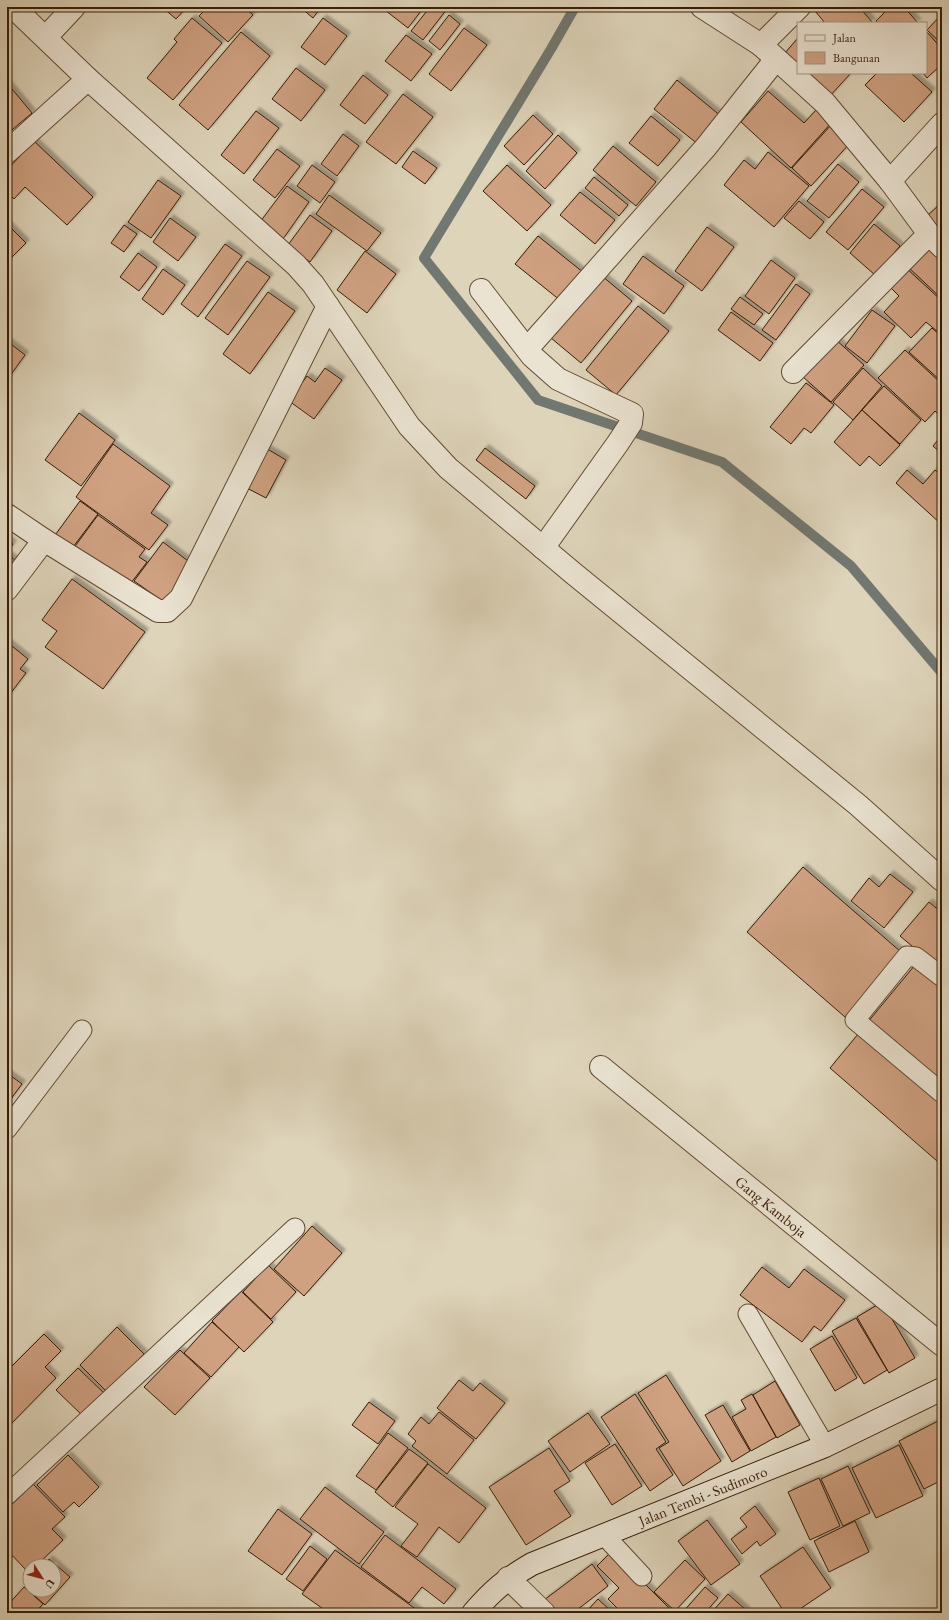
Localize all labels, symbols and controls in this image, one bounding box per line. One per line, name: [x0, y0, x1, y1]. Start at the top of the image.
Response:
legend: [797, 22, 927, 74]
text: Jalan: [832, 30, 857, 46]
text: Bangunan: [833, 50, 881, 66]
street label: Gang Kamboja: [732, 1171, 811, 1241]
street label: Jalan Tembi - Sudimoro: [634, 1461, 770, 1530]
north arrow: [22, 1558, 62, 1598]
text: U: [42, 1576, 58, 1592]

